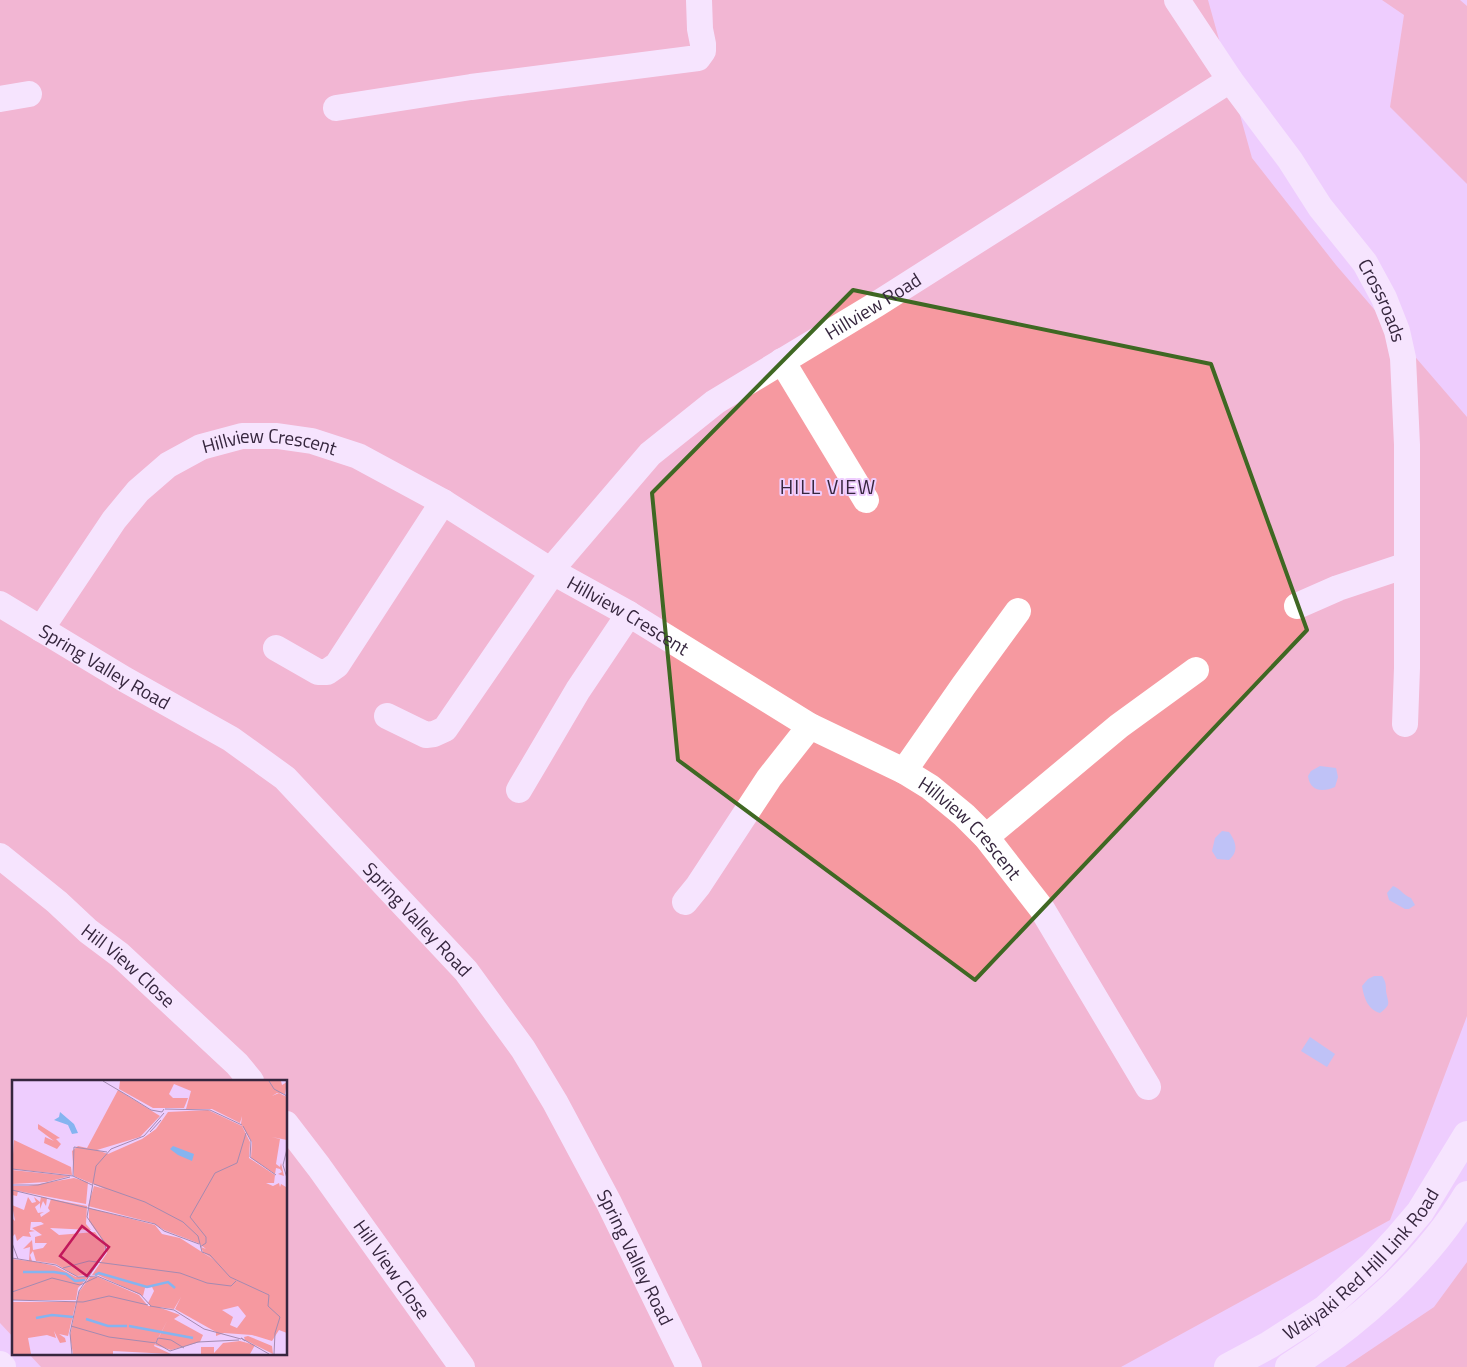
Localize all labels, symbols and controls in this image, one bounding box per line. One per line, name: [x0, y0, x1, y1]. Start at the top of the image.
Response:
street label: Crossroads: [1351, 253, 1414, 345]
street label: Hillview Road: [819, 265, 927, 346]
street label: Hillview Crescent: [198, 421, 341, 462]
district label: HILL VIEW: [780, 471, 876, 502]
street label: Hillview Crescent: [562, 568, 695, 662]
street label: Spring Valley Road: [34, 616, 176, 716]
street label: Hillview Crescent: [913, 768, 1029, 886]
street label: Spring Valley Road: [357, 855, 479, 983]
street label: Hill View Close: [76, 916, 183, 1014]
inset map: [12, 1080, 288, 1354]
street label: Waiyaki Red Hill Link Road: [1277, 1182, 1445, 1347]
street label: Spring Valley Road: [590, 1184, 681, 1330]
street label: Hill View Close: [347, 1213, 438, 1325]

